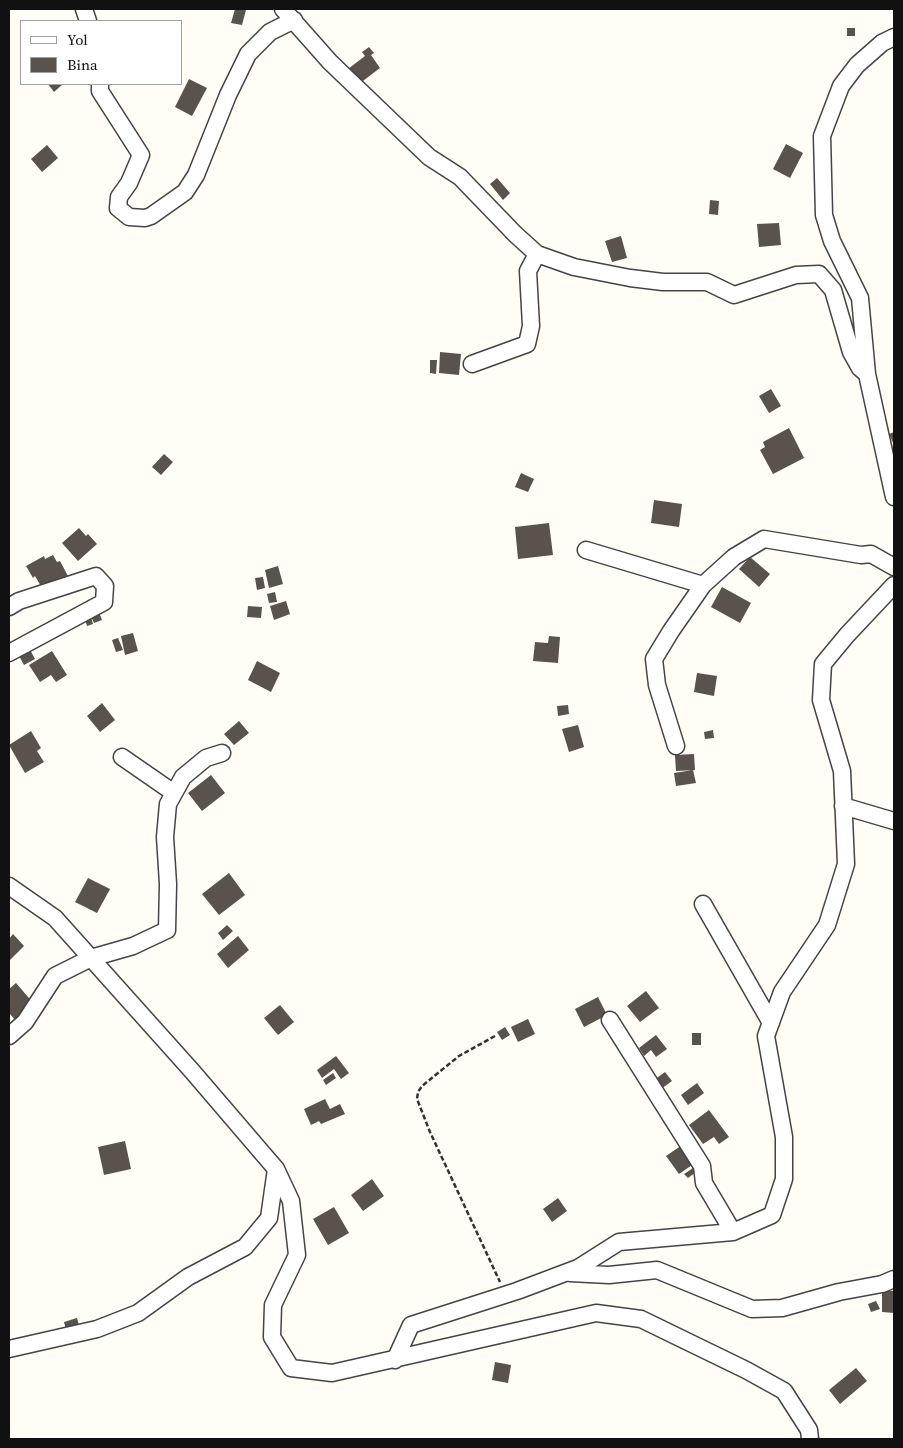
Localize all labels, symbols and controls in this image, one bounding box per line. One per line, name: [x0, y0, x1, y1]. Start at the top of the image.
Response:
legend: [20, 20, 182, 85]
text: Yol: [67, 29, 88, 50]
text: Bina: [67, 54, 98, 75]

